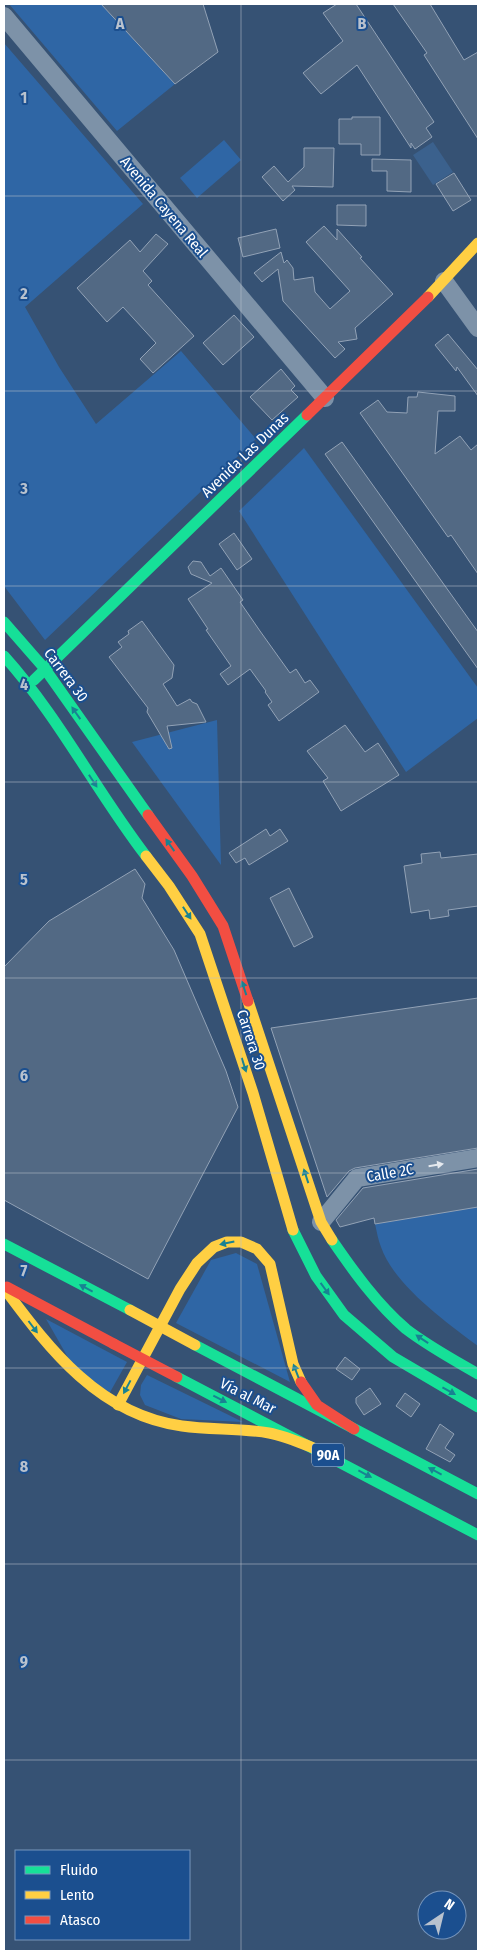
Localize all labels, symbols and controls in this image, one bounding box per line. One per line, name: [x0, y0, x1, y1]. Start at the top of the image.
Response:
text: A: [115, 14, 125, 33]
text: B: [358, 14, 367, 33]
text: 1: [21, 88, 27, 107]
street label: Avenida Cayena Real: [117, 153, 212, 261]
text: 2: [19, 284, 28, 303]
street label: Avenida Las Dunas: [198, 409, 292, 501]
text: 3: [19, 479, 28, 498]
street label: Carrera 30: [40, 645, 92, 705]
text: 4: [20, 675, 28, 694]
one-way arrow: [71, 706, 81, 719]
one-way arrow: [88, 774, 98, 787]
one-way arrow: [165, 838, 175, 852]
text: 5: [20, 870, 28, 889]
one-way arrow: [182, 907, 192, 920]
one-way arrow: [240, 980, 248, 995]
street label: Carrera 30: [233, 1007, 269, 1073]
one-way arrow: [240, 1058, 248, 1073]
text: 6: [20, 1066, 28, 1085]
street label: Calle 2C: [365, 1160, 415, 1186]
one-way arrow: [428, 1161, 444, 1169]
one-way arrow: [302, 1168, 310, 1183]
one-way arrow: [219, 1240, 235, 1248]
text: 7: [21, 1261, 28, 1280]
one-way arrow: [320, 1282, 330, 1295]
one-way arrow: [79, 1284, 94, 1292]
one-way arrow: [28, 1320, 38, 1334]
one-way arrow: [415, 1334, 429, 1344]
one-way arrow: [292, 1363, 300, 1378]
street label: Vía al Mar: [217, 1374, 280, 1418]
one-way arrow: [123, 1380, 131, 1395]
one-way arrow: [442, 1386, 456, 1395]
one-way arrow: [213, 1395, 228, 1403]
road number: 90A: [312, 1444, 344, 1466]
text: 8: [20, 1457, 29, 1476]
one-way arrow: [428, 1467, 442, 1475]
one-way arrow: [357, 1470, 372, 1478]
text: 9: [20, 1652, 28, 1671]
legend: [15, 1850, 190, 1940]
text: Fluido: [60, 1861, 98, 1879]
text: Lento: [60, 1886, 94, 1904]
north arrow: [417, 1890, 467, 1940]
text: N: [441, 1895, 457, 1914]
text: Atasco: [60, 1911, 100, 1929]

